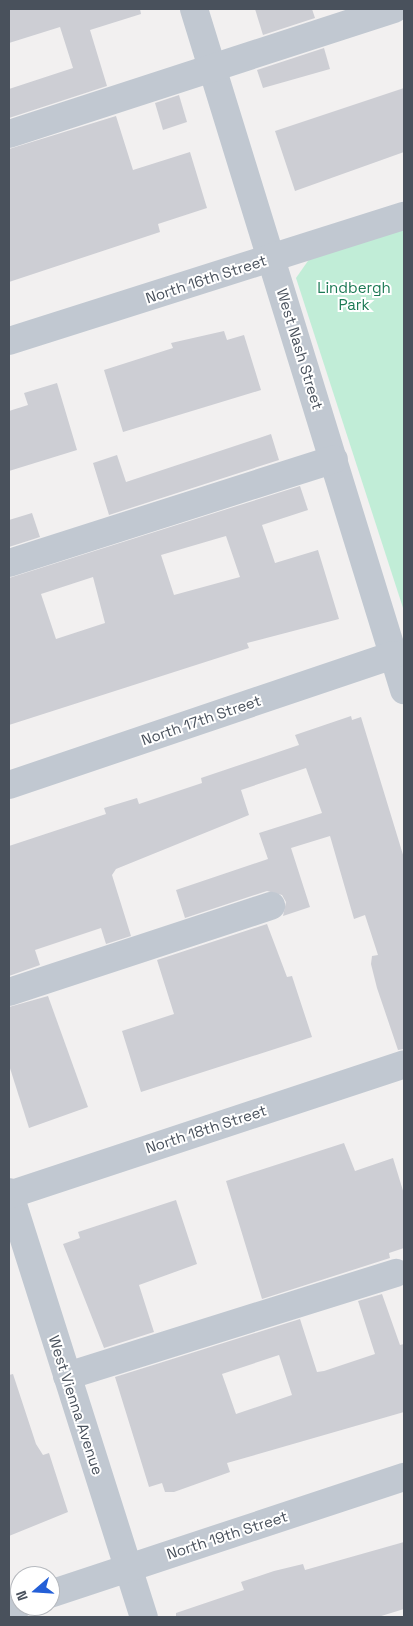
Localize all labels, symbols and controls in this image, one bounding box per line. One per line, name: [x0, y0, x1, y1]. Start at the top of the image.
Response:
street label: North 16th Street: [143, 251, 269, 307]
park label: Lindbergh Park: [317, 278, 391, 313]
street label: West Nash Street: [273, 286, 327, 412]
street label: North 17th Street: [139, 691, 263, 749]
street label: North 18th Street: [143, 1101, 269, 1157]
street label: West Vienna Avenue: [45, 1333, 107, 1477]
street label: North 19th Street: [164, 1507, 290, 1563]
north arrow: [10, 1566, 60, 1616]
text: N: [12, 1588, 32, 1603]

